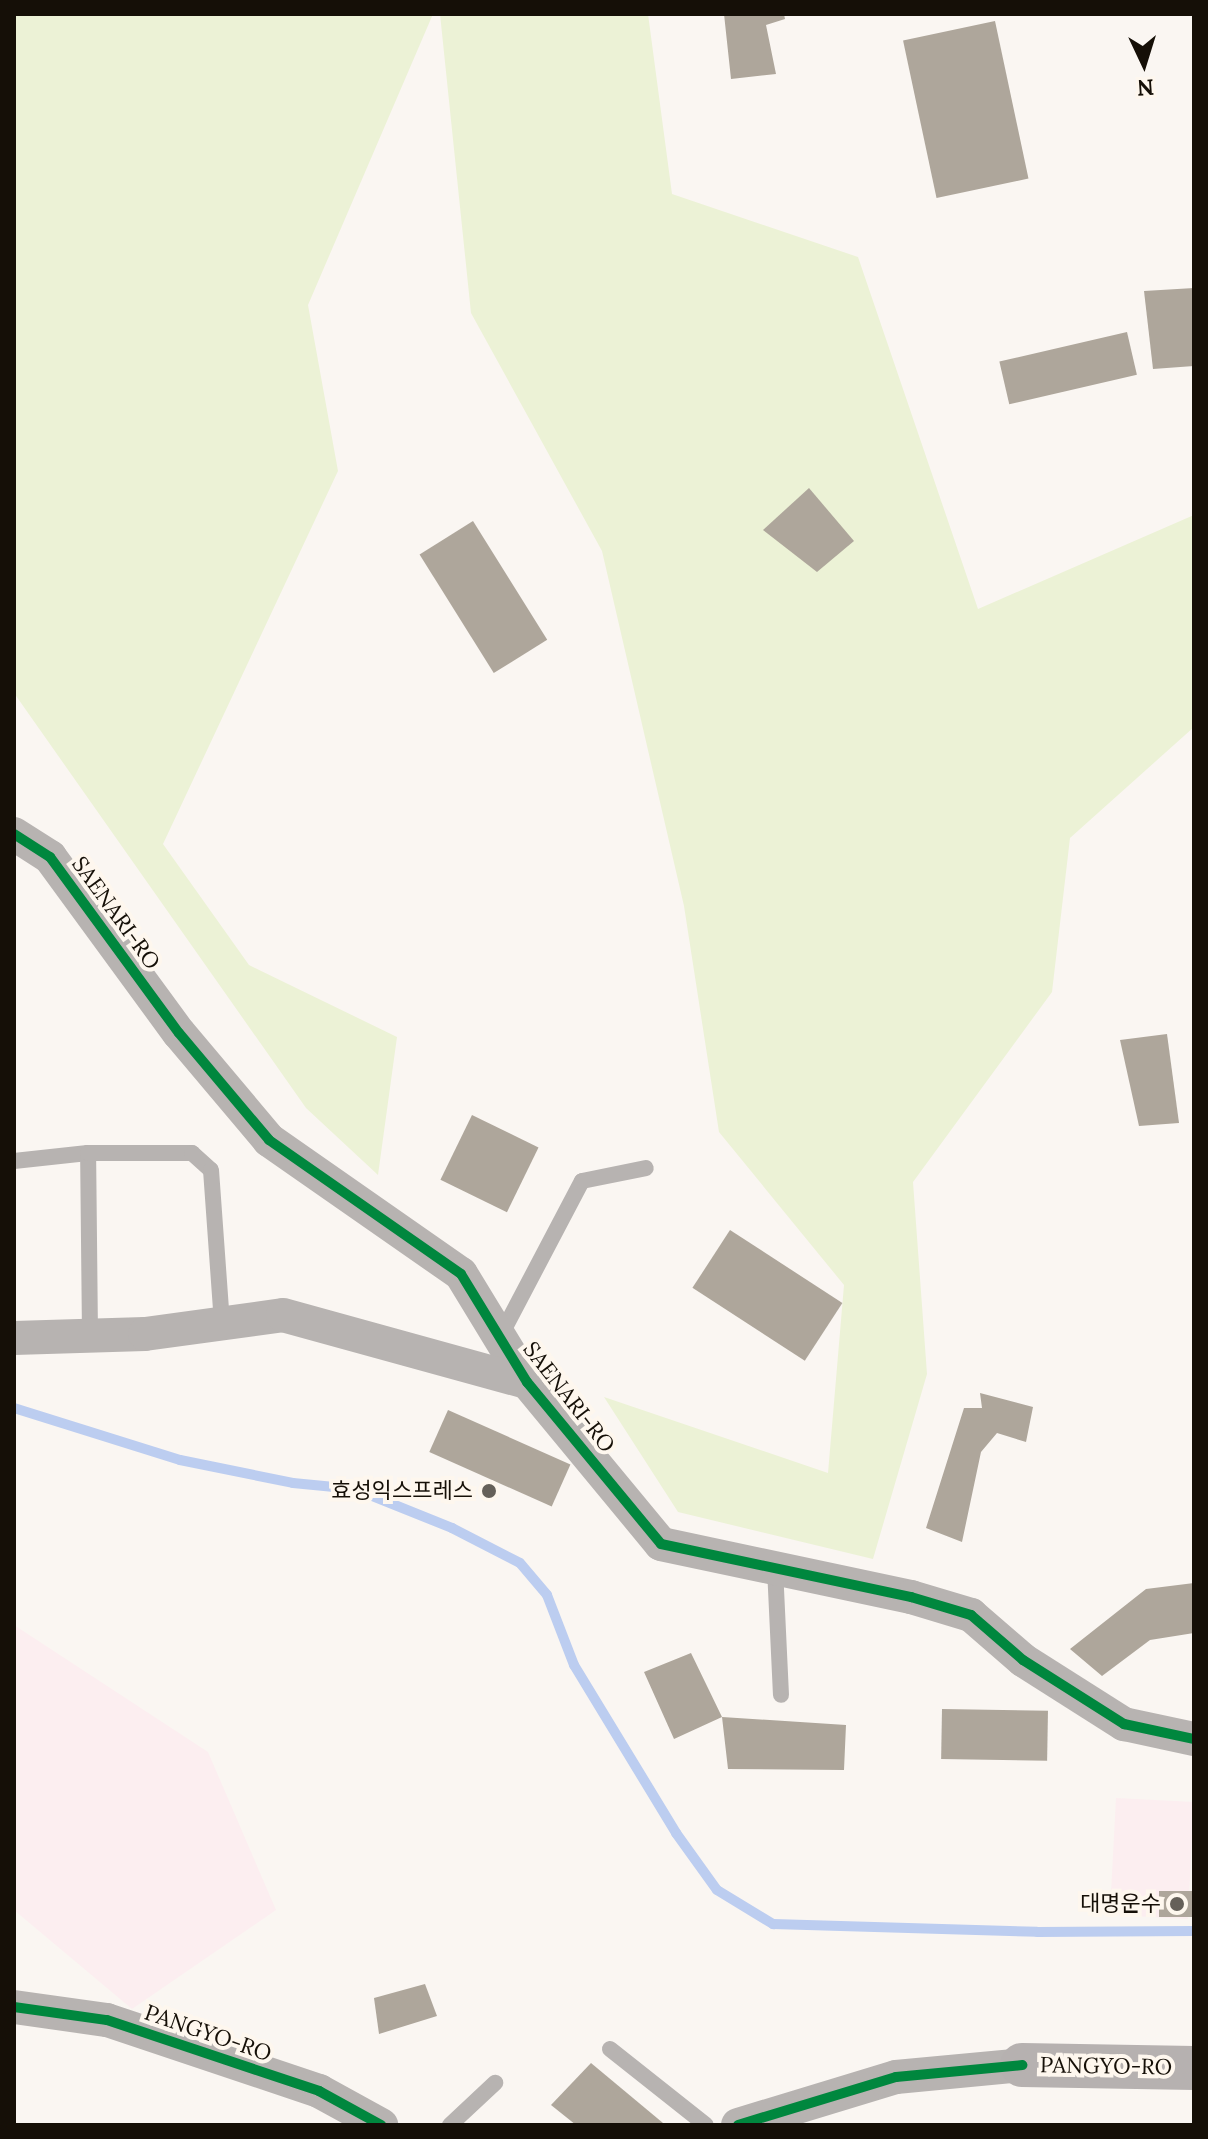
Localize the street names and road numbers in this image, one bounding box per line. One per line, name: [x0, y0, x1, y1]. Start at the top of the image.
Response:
street label: SAENARI-RO: [66, 851, 166, 975]
street label: SAENARI-RO: [518, 1336, 620, 1458]
street label: PANGYO-RO: [141, 1999, 275, 2067]
street label: PANGYO-RO: [1040, 2052, 1172, 2080]

